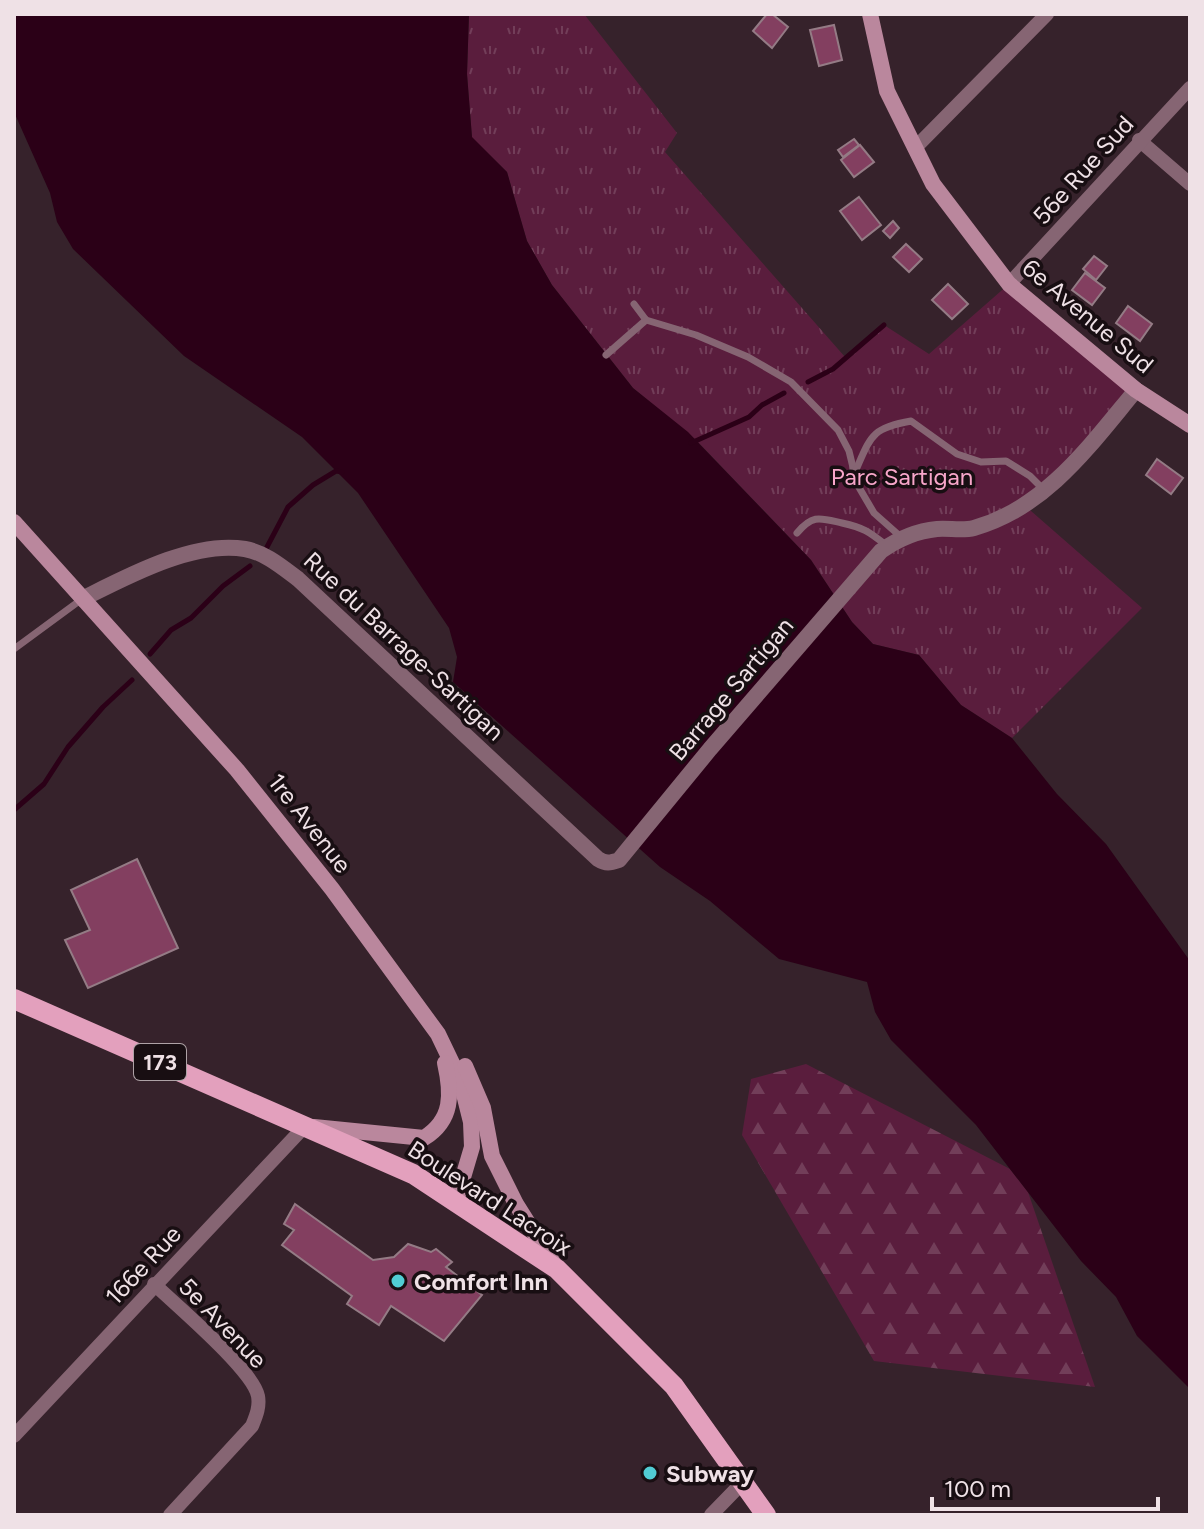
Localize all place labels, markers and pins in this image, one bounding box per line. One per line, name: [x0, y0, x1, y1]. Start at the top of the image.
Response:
place label: Comfort Inn: [414, 1267, 548, 1296]
marker: Comfort Inn: [389, 1272, 407, 1290]
place label: Subway: [666, 1459, 754, 1488]
marker: Subway: [641, 1464, 659, 1482]

